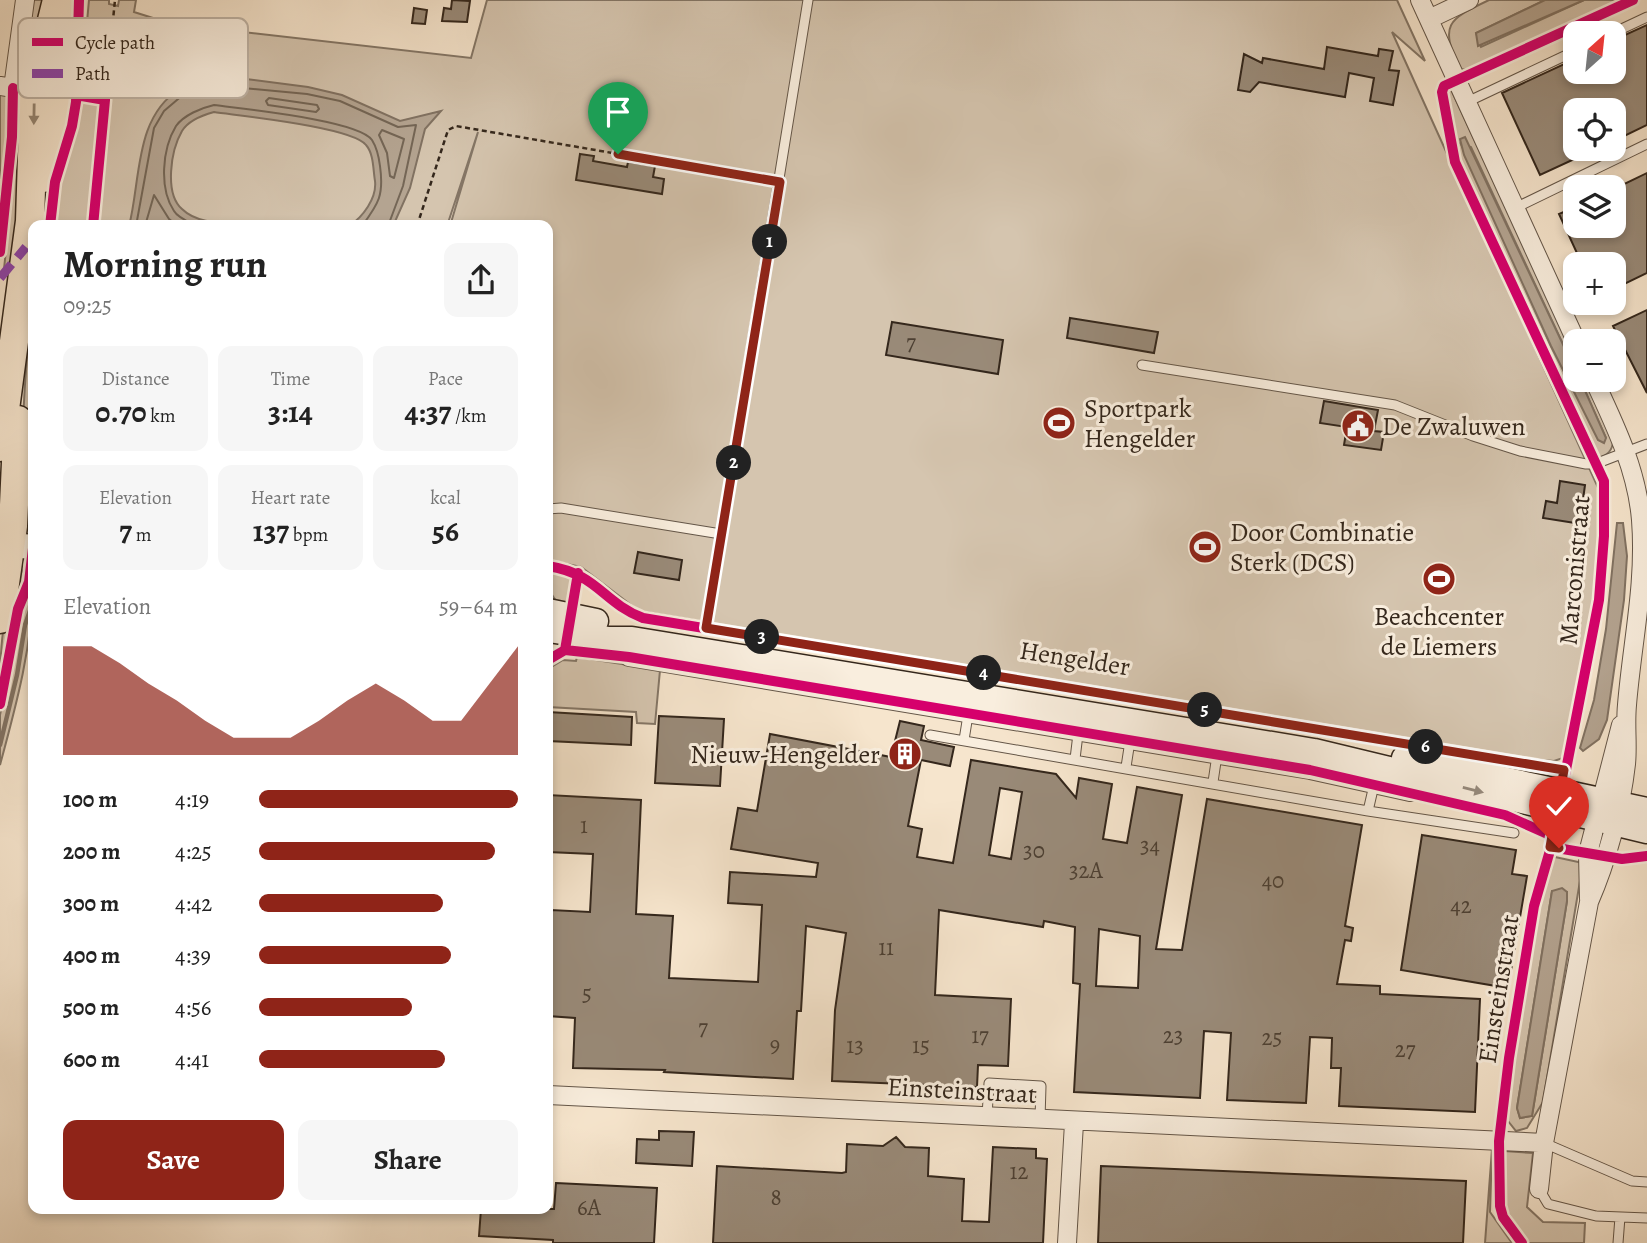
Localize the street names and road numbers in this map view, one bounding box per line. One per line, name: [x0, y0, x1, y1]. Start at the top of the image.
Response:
street label: Marconistraat: [1551, 493, 1599, 646]
street label: Hengelder: [1017, 632, 1133, 685]
street label: Einsteinstraat: [1469, 912, 1528, 1066]
street label: Einsteinstraat: [886, 1069, 1038, 1112]

